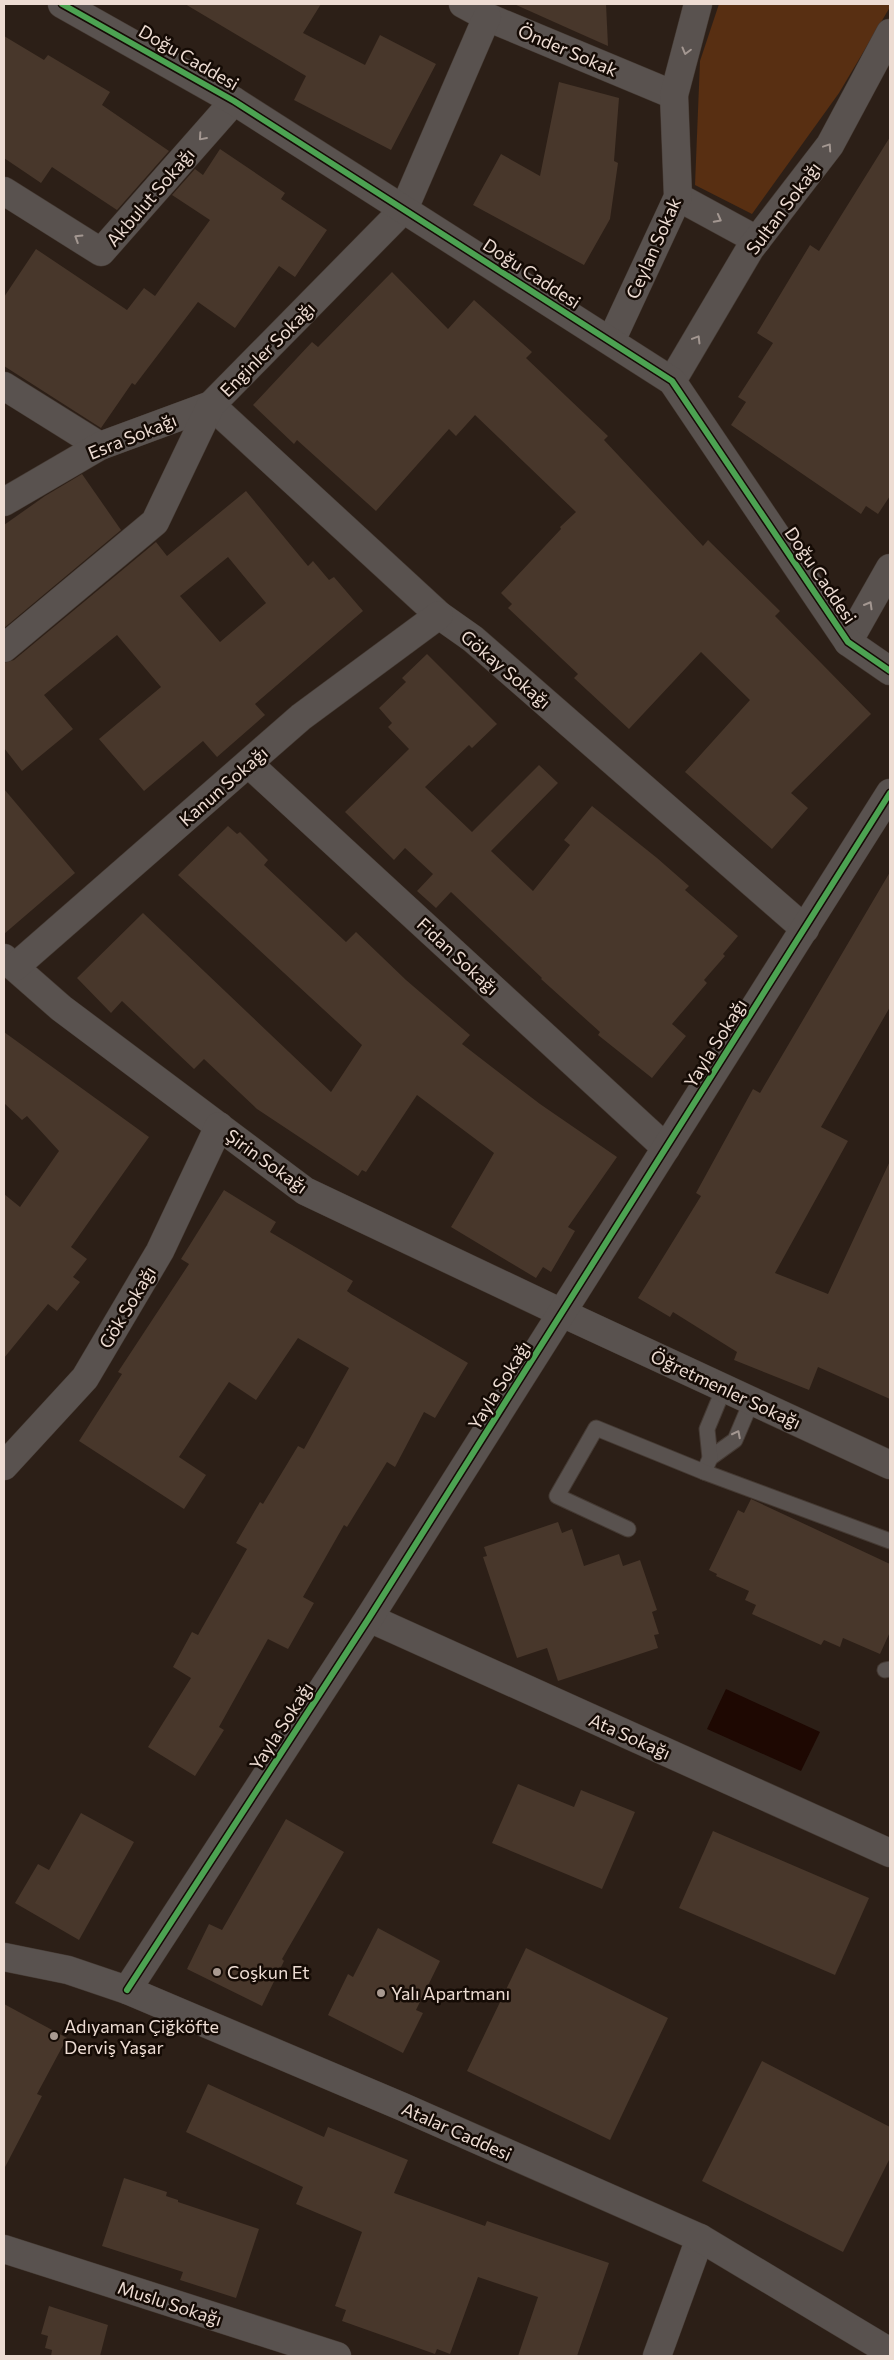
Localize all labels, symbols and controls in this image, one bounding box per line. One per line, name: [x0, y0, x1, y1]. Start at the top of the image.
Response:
street label: Doğu Caddesi: [135, 19, 243, 95]
street label: Önder Sokak: [515, 19, 621, 81]
one-way arrow: [681, 46, 691, 54]
one-way arrow: [199, 132, 208, 141]
street label: Akbulut Sokağı: [101, 143, 199, 251]
one-way arrow: [822, 143, 831, 153]
street label: Sultan Sokağı: [741, 157, 825, 259]
street label: Ceylan Sokak: [621, 194, 685, 302]
one-way arrow: [713, 212, 722, 222]
street label: Doğu Caddesi: [479, 233, 585, 313]
one-way arrow: [75, 235, 84, 245]
street label: Enginler Sokağı: [215, 297, 319, 401]
one-way arrow: [691, 335, 701, 344]
street label: Esra Sokağı: [85, 408, 179, 464]
street label: Doğu Caddesi: [781, 522, 861, 628]
one-way arrow: [863, 601, 873, 610]
street label: Gökay Sokağı: [457, 625, 555, 713]
street label: Kanun Sokağı: [174, 741, 272, 831]
street label: Fidan Sokağı: [413, 913, 503, 999]
street label: Yayla Sokağı: [679, 994, 751, 1092]
street label: Şirin Sokağı: [222, 1124, 312, 1198]
street label: Gök Sokağı: [94, 1262, 160, 1352]
street label: Yayla Sokağı: [463, 1336, 535, 1434]
street label: Öğretmenler Sokağı: [647, 1345, 805, 1433]
one-way arrow: [731, 1430, 741, 1439]
street label: Yayla Sokağı: [244, 1678, 318, 1774]
street label: Ata Sokağı: [586, 1708, 674, 1764]
place label: Coşkun Et: [227, 1961, 310, 1983]
marker: Coşkun Et: [211, 1966, 223, 1978]
place label: Yalı Apartmanı: [391, 1982, 510, 2004]
marker: Yalı Apartmanı: [375, 1987, 387, 1999]
place label: Adıyaman Çiğköfte Derviş Yaşar: [64, 2015, 219, 2058]
marker: Adıyaman Çiğköfte Derviş Yaşar: [48, 2030, 60, 2042]
street label: Atalar Caddesi: [399, 2097, 515, 2165]
street label: Muslu Sokağı: [115, 2276, 225, 2330]

